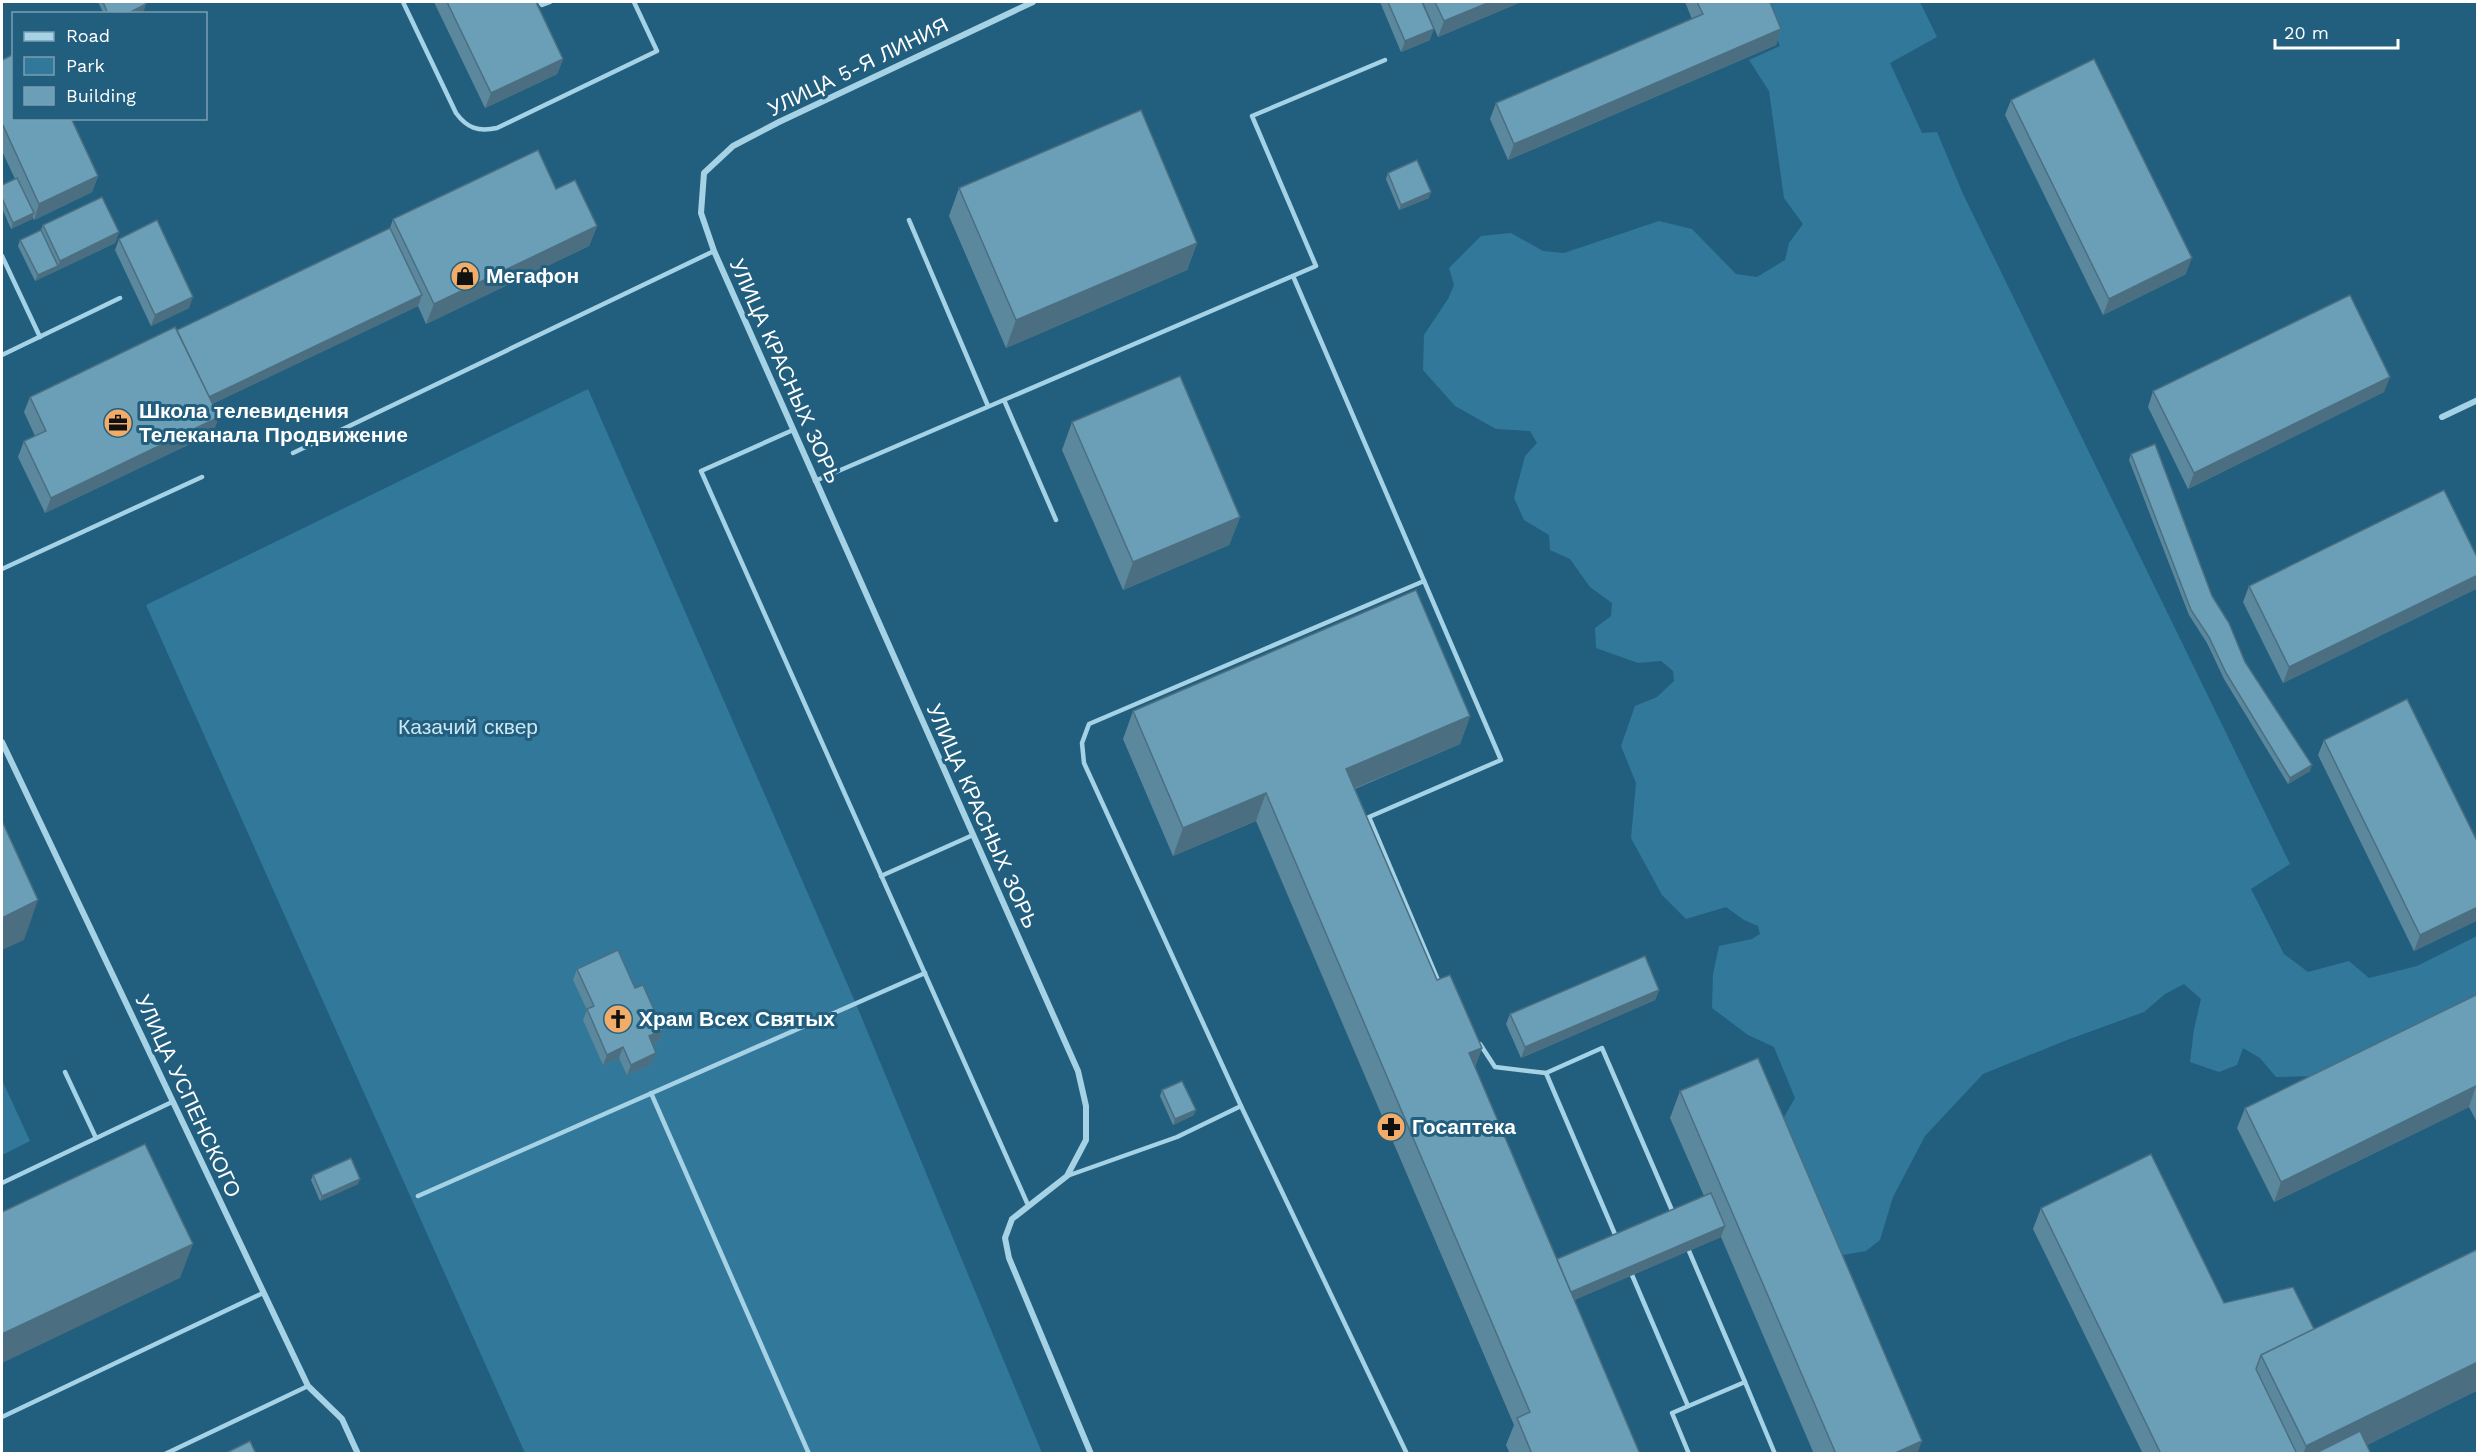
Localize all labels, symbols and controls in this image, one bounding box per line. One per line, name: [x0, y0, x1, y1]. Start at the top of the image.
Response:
legend: [12, 12, 207, 120]
street label: УЛИЦА 5-Я ЛИНИЯ: [763, 12, 952, 121]
scale bar: [2275, 12, 2398, 50]
text: 20 m: [2284, 22, 2329, 43]
text: Road: [66, 25, 110, 46]
text: Park: [66, 55, 105, 76]
text: Building: [66, 85, 136, 106]
street label: УЛИЦА КРАСНЫХ ЗОРЬ: [725, 255, 846, 487]
shop icon: Мегафон: [449, 260, 481, 292]
place label: Мегафон: [486, 263, 579, 288]
place label: Школа телевидения Телеканала Продвижение: [139, 398, 408, 447]
office icon: Школа телевидения Телеканала Продвижение: [102, 407, 134, 439]
street label: УЛИЦА КРАСНЫХ ЗОРЬ: [922, 700, 1043, 932]
park label: Казачий сквер: [398, 714, 538, 739]
street label: УЛИЦА УСПЕНСКОГО: [130, 990, 246, 1201]
church icon: Храм Всех Святых: [602, 1003, 634, 1035]
place label: Храм Всех Святых: [639, 1006, 835, 1031]
pharmacy icon: Госаптека: [1375, 1111, 1407, 1143]
place label: Госаптека: [1412, 1114, 1516, 1139]

